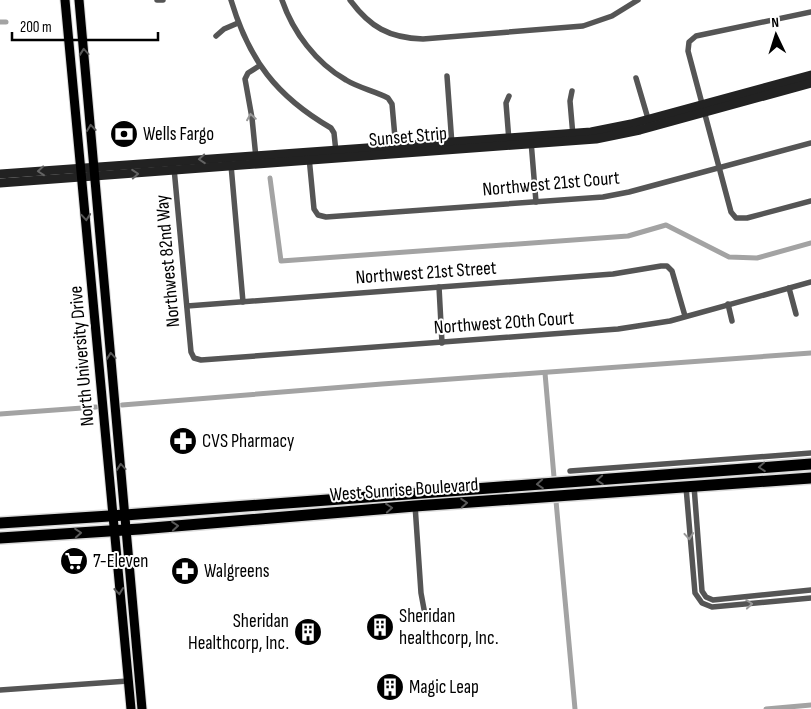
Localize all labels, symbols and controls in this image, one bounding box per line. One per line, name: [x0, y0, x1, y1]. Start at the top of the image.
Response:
scale bar: [12, 10, 159, 42]
north arrow: [751, 10, 801, 60]
text: N: [771, 14, 779, 31]
text: 200 m: [20, 18, 52, 37]
one-way arrow: [79, 48, 90, 56]
one-way arrow: [247, 113, 257, 122]
bank icon: Wells Fargo: [109, 119, 139, 149]
street label: Sunset Strip: [368, 122, 448, 152]
one-way arrow: [86, 123, 97, 131]
place label: Wells Fargo: [143, 123, 214, 146]
one-way arrow: [198, 154, 206, 165]
one-way arrow: [37, 165, 45, 176]
street label: Northwest 21st Court: [481, 167, 621, 201]
one-way arrow: [131, 168, 139, 179]
street label: Northwest 82nd Way: [151, 193, 185, 328]
one-way arrow: [80, 213, 91, 221]
street label: Northwest 21st Street: [355, 257, 497, 289]
street label: North University Drive: [64, 285, 100, 427]
street label: Northwest 20th Court: [433, 307, 575, 339]
one-way arrow: [106, 352, 117, 360]
pharmacy icon: CVS Pharmacy: [168, 426, 198, 456]
place label: CVS Pharmacy: [202, 430, 295, 453]
one-way arrow: [758, 462, 766, 473]
one-way arrow: [115, 463, 126, 471]
street label: West Sunrise Boulevard: [329, 473, 479, 507]
one-way arrow: [596, 474, 604, 485]
one-way arrow: [535, 479, 543, 490]
one-way arrow: [460, 497, 468, 508]
one-way arrow: [385, 503, 393, 514]
one-way arrow: [172, 521, 180, 532]
one-way arrow: [75, 528, 83, 539]
one-way arrow: [683, 532, 694, 540]
supermarket icon: 7-Eleven: [59, 546, 89, 576]
place label: 7-Eleven: [93, 550, 148, 573]
pharmacy icon: Walgreens: [170, 556, 200, 586]
place label: Walgreens: [204, 560, 270, 583]
one-way arrow: [113, 587, 124, 595]
one-way arrow: [745, 599, 753, 610]
place label: Sheridan healthcorp, Inc.: [399, 605, 498, 650]
place label: Sheridan Healthcorp, Inc.: [188, 610, 289, 655]
building icon: Sheridan healthcorp, Inc.: [365, 612, 395, 642]
building icon: Sheridan Healthcorp, Inc.: [293, 617, 323, 647]
building icon: Magic Leap: [375, 672, 405, 702]
place label: Magic Leap: [409, 676, 479, 699]

